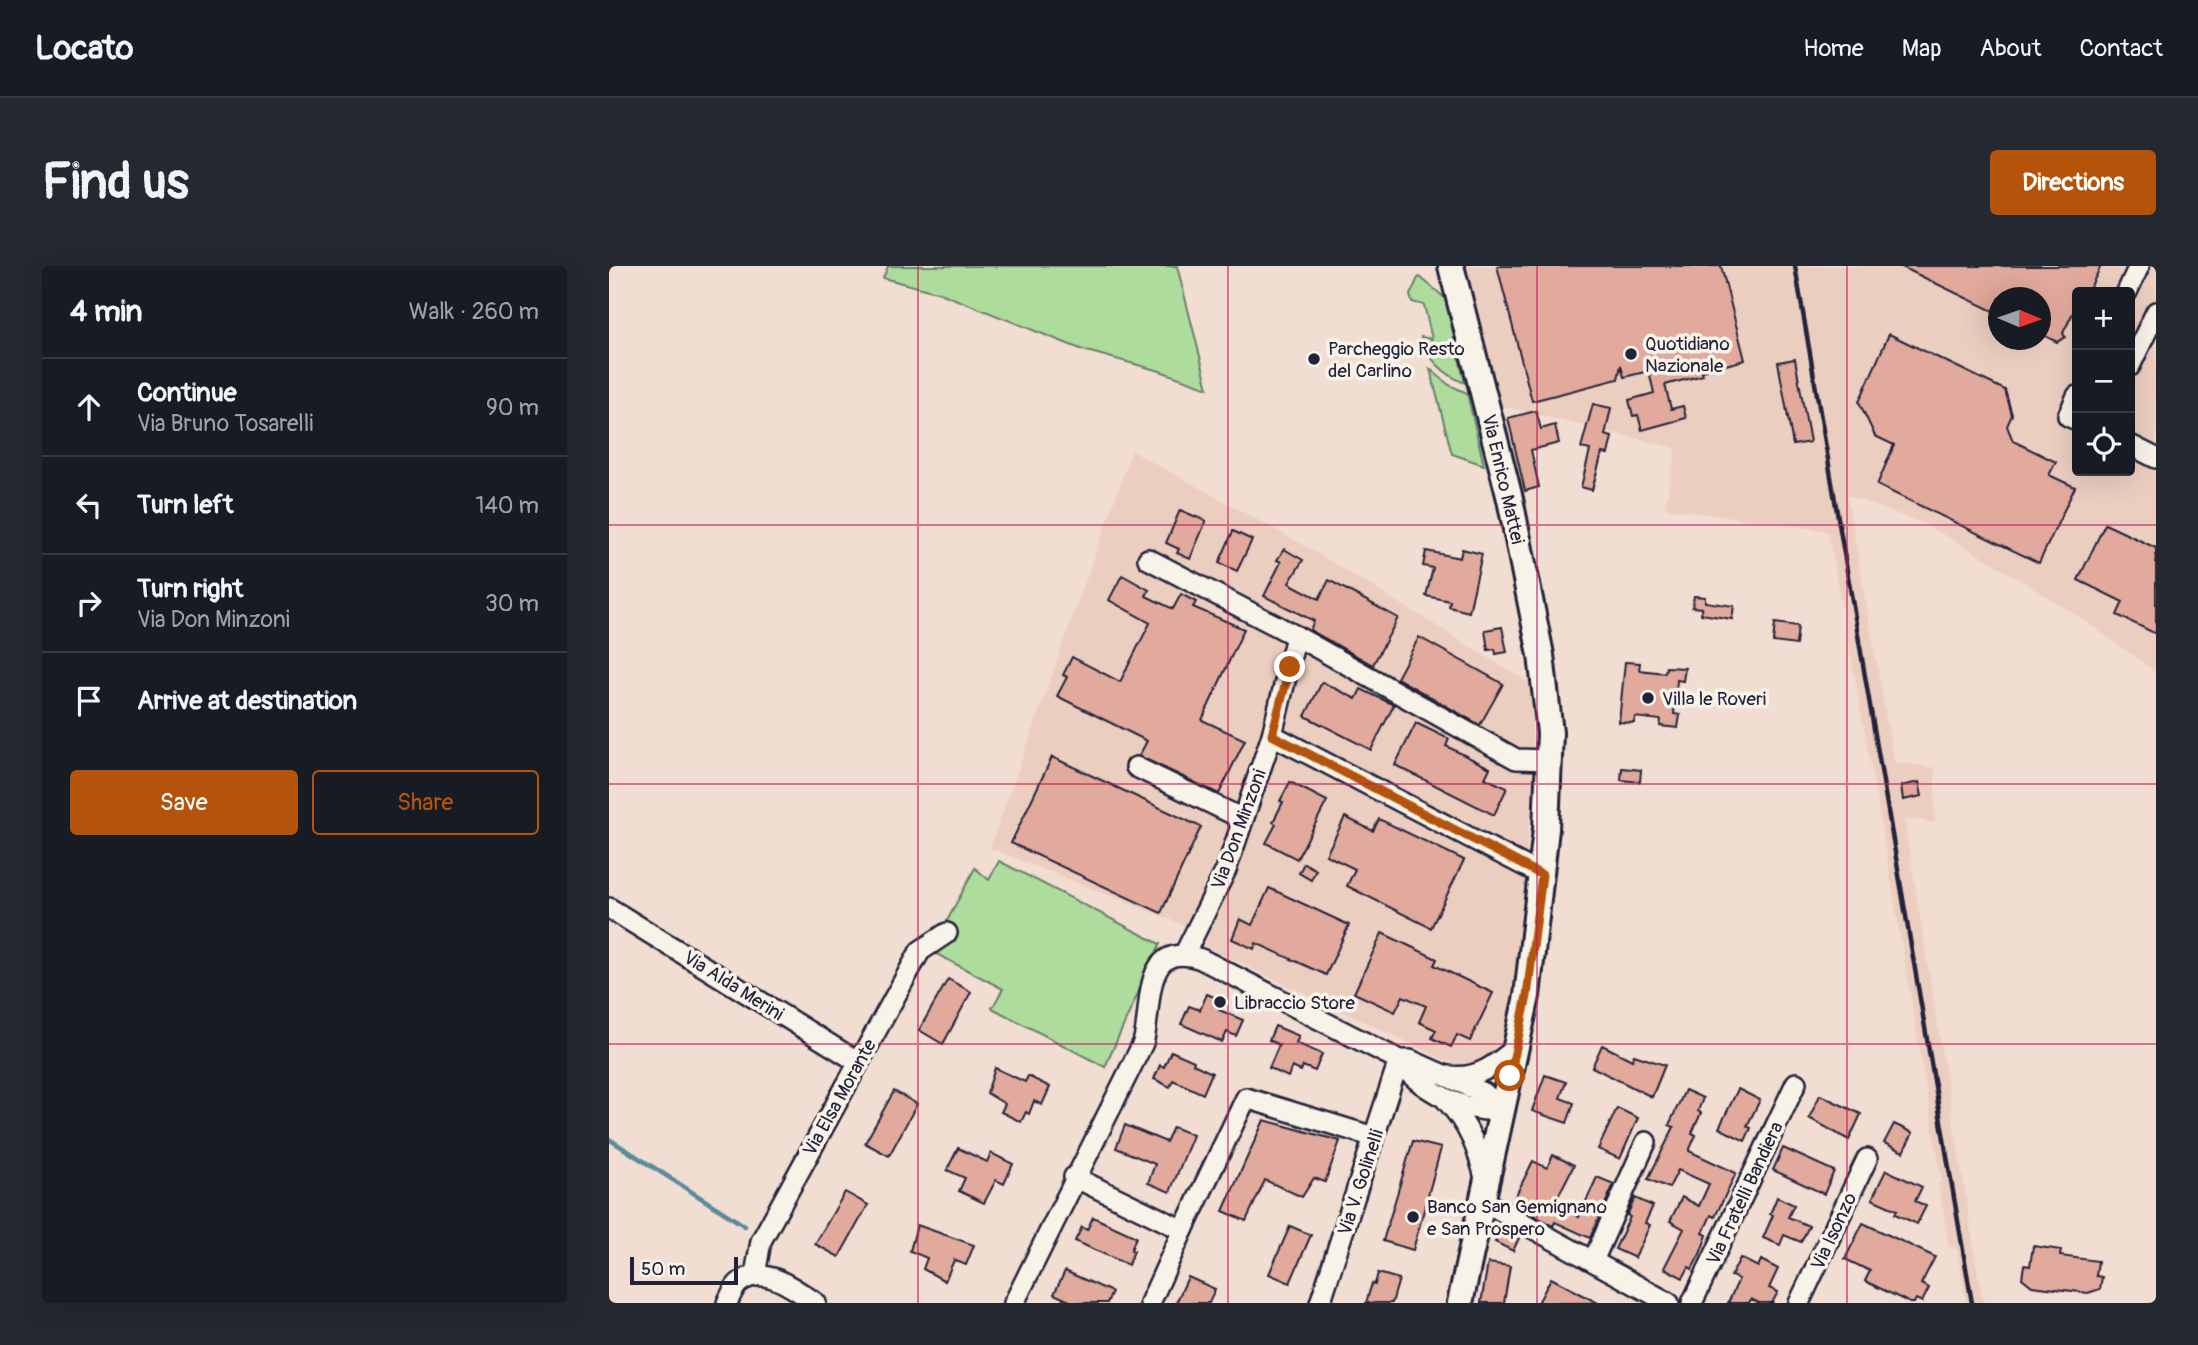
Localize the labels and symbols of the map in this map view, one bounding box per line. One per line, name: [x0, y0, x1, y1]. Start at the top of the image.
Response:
north arrow: [1988, 287, 2051, 350]
place label: Quotidiano Nazionale: [1645, 332, 1730, 378]
place label: Parcheggio Resto del Carlino: [1328, 337, 1465, 383]
marker: Quotidiano Nazionale: [1623, 346, 1639, 362]
marker: Parcheggio Resto del Carlino: [1306, 351, 1322, 367]
street label: Via Enrico Mattei: [1476, 412, 1530, 546]
route end: [1274, 651, 1305, 682]
place label: Villa le Roveri: [1662, 687, 1766, 711]
marker: Villa le Roveri: [1640, 690, 1656, 706]
street label: Via Don Minzoni: [1206, 766, 1272, 893]
street label: Via Alda Merini: [679, 945, 788, 1026]
place label: Libraccio Store: [1234, 991, 1355, 1015]
marker: Libraccio Store: [1212, 994, 1228, 1010]
street label: Via Elsa Morante: [798, 1034, 882, 1160]
route start: [1494, 1060, 1525, 1091]
street label: Via Fratelli Bandiera: [1701, 1118, 1789, 1269]
street label: Via V. Golinelli: [1333, 1126, 1389, 1238]
street label: Via Isonzo: [1806, 1189, 1862, 1274]
place label: Banco San Gemignano e San Prospero: [1427, 1195, 1607, 1241]
marker: Banco San Gemignano e San Prospero: [1405, 1209, 1421, 1225]
scale bar: [630, 1254, 739, 1286]

